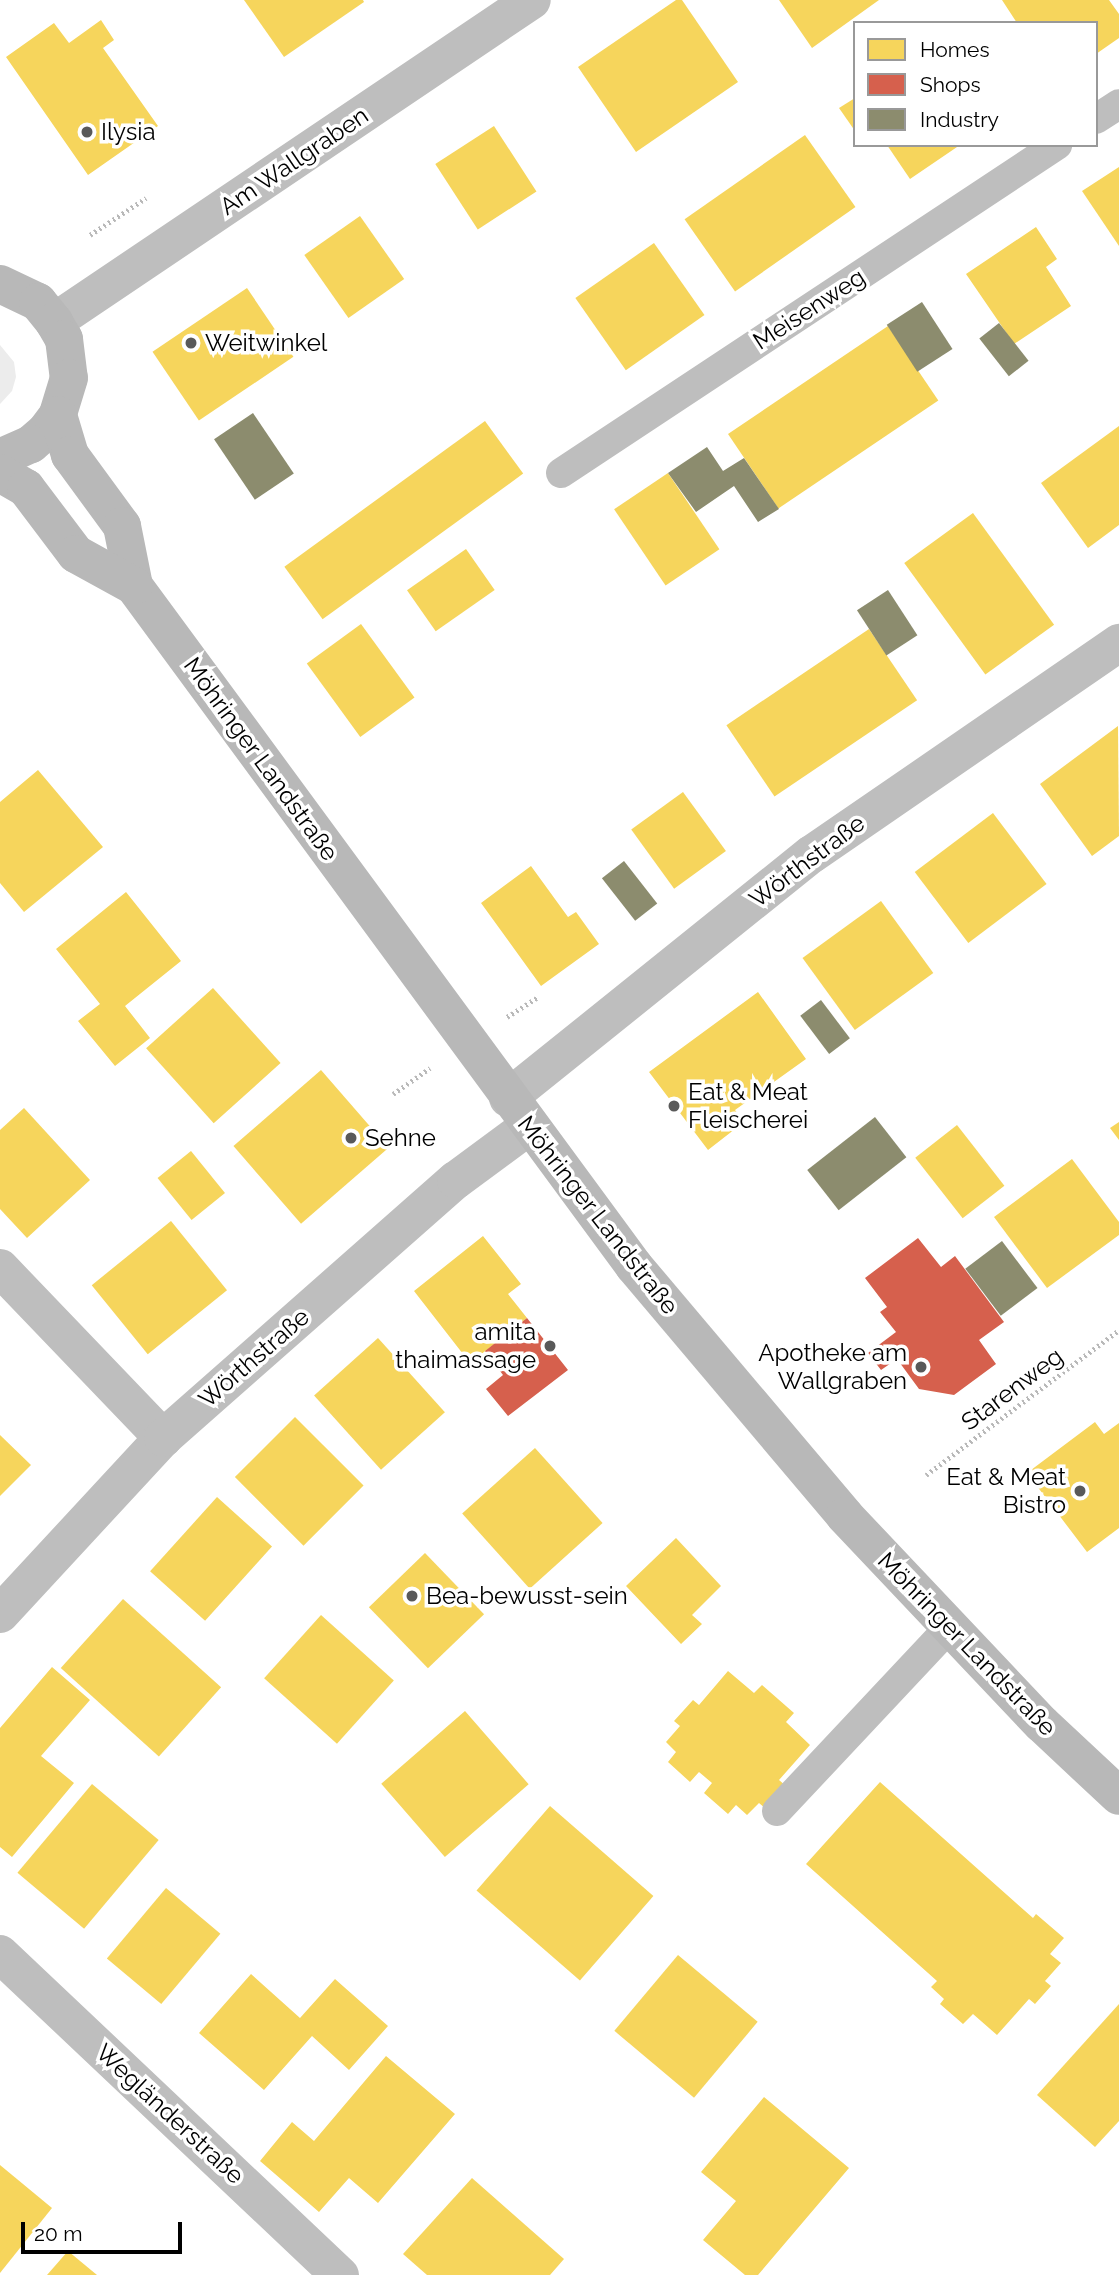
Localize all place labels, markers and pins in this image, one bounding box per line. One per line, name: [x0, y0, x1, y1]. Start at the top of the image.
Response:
place label: Ilysia: [101, 118, 156, 146]
marker: Ilysia: [79, 124, 95, 140]
place label: Weitwinkel: [205, 329, 327, 357]
marker: Weitwinkel: [183, 335, 199, 351]
place label: Eat & Meat Fleischerei: [688, 1078, 808, 1134]
marker: Eat & Meat Fleischerei: [666, 1098, 682, 1114]
place label: Sehne: [365, 1124, 436, 1152]
marker: Sehne: [343, 1130, 359, 1146]
place label: amita thaimassage: [395, 1318, 536, 1374]
marker: amita thaimassage: [542, 1338, 558, 1354]
place label: Apotheke am Wallgraben: [758, 1339, 907, 1395]
marker: Apotheke am Wallgraben: [913, 1359, 929, 1375]
place label: Eat & Meat Bistro: [946, 1463, 1066, 1519]
marker: Eat & Meat Bistro: [1072, 1483, 1088, 1499]
place label: Bea-bewusst-sein: [426, 1582, 628, 1610]
marker: Bea-bewusst-sein: [404, 1588, 420, 1604]

